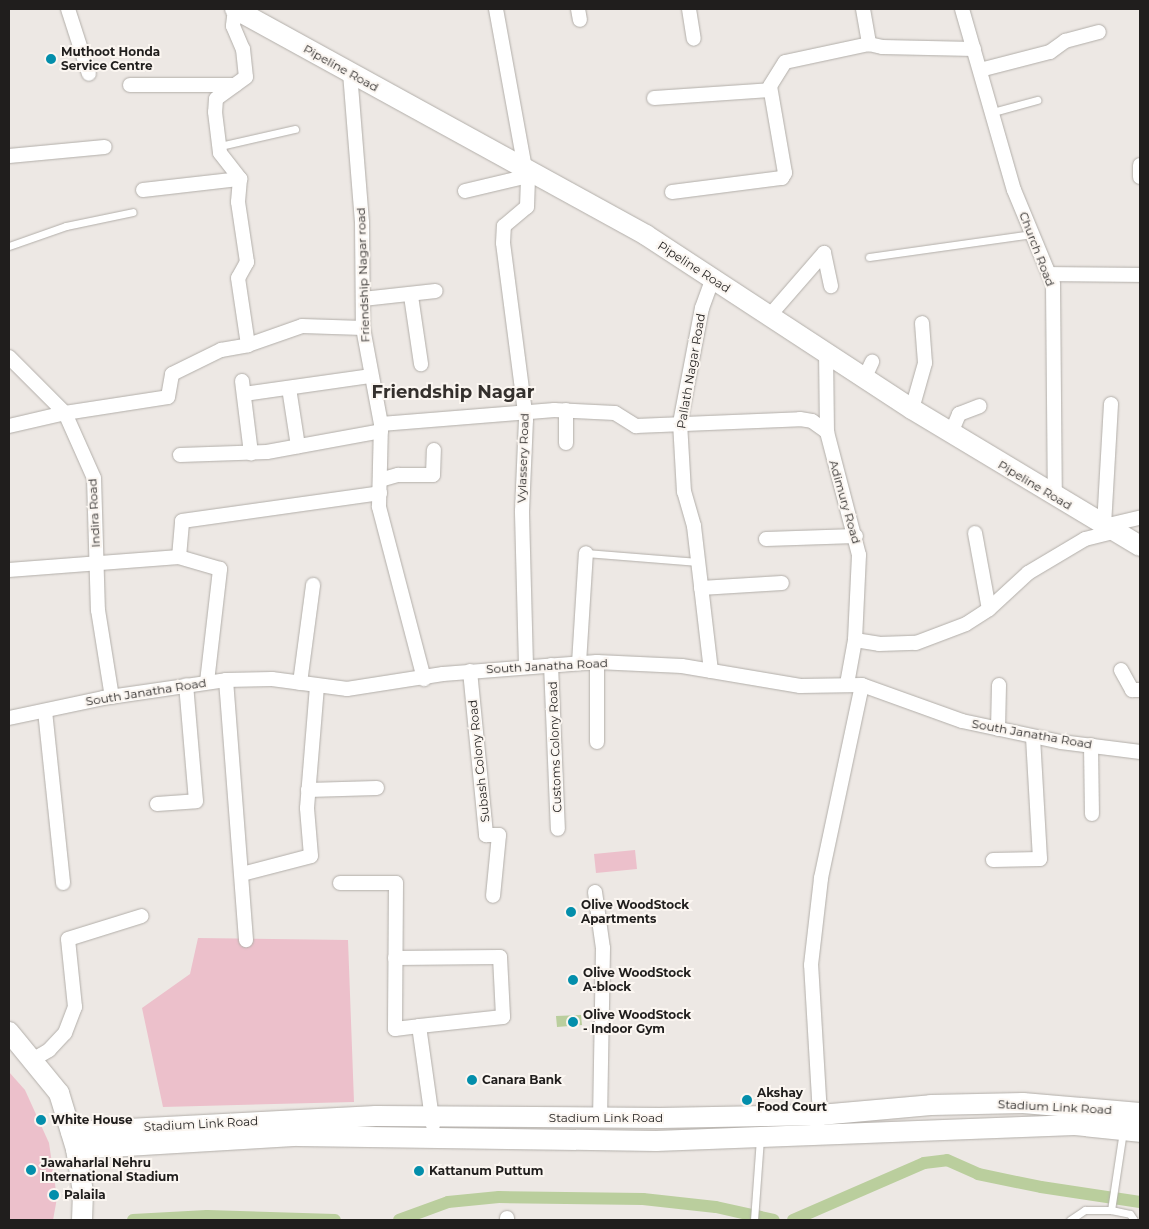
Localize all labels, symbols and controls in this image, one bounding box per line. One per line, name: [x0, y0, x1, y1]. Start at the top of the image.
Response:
street label: Pipeline Road: [301, 41, 381, 95]
place label: Muthoot Honda Service Centre: [61, 45, 160, 73]
marker: Muthoot Honda Service Centre: [45, 53, 57, 65]
street label: Friendship Nagar road: [353, 207, 373, 343]
street label: Church Road: [1016, 210, 1058, 288]
street label: Pipeline Road: [655, 238, 733, 296]
street label: Pallath Nagar Road: [674, 312, 708, 430]
district label: Friendship Nagar: [372, 381, 534, 403]
street label: Vylassery Road: [514, 413, 532, 503]
street label: Pipeline Road: [995, 457, 1075, 513]
street label: Adimury Road: [826, 458, 864, 546]
street label: Indira Road: [85, 478, 103, 548]
street label: South Janatha Road: [486, 656, 608, 676]
street label: South Janatha Road: [85, 675, 207, 709]
street label: Customs Colony Road: [546, 681, 564, 813]
street label: Subash Colony Road: [465, 699, 493, 823]
street label: South Janatha Road: [971, 716, 1093, 752]
place label: Olive WoodStock Apartments: [581, 898, 689, 926]
marker: Olive WoodStock Apartments: [565, 906, 577, 918]
place label: Olive WoodStock A-block: [583, 966, 691, 994]
marker: Olive WoodStock A-block: [567, 974, 579, 986]
place label: Olive WoodStock - Indoor Gym: [583, 1008, 691, 1036]
marker: Olive WoodStock - Indoor Gym: [567, 1016, 579, 1028]
place label: Canara Bank: [482, 1073, 562, 1087]
marker: Canara Bank: [466, 1074, 478, 1086]
place label: Akshay Food Court: [757, 1086, 827, 1114]
marker: Akshay Food Court: [741, 1094, 753, 1106]
street label: Stadium Link Road: [997, 1097, 1113, 1117]
street label: Stadium Link Road: [549, 1111, 663, 1125]
place label: White House: [51, 1113, 133, 1127]
marker: White House: [35, 1114, 47, 1126]
street label: Stadium Link Road: [143, 1114, 259, 1134]
place label: Jawaharlal Nehru International Stadium: [41, 1156, 179, 1184]
marker: Jawaharlal Nehru International Stadium: [25, 1164, 37, 1176]
place label: Kattanum Puttum: [429, 1164, 543, 1178]
marker: Kattanum Puttum: [413, 1165, 425, 1177]
place label: Palaila: [64, 1188, 106, 1202]
marker: Palaila: [48, 1189, 60, 1201]

